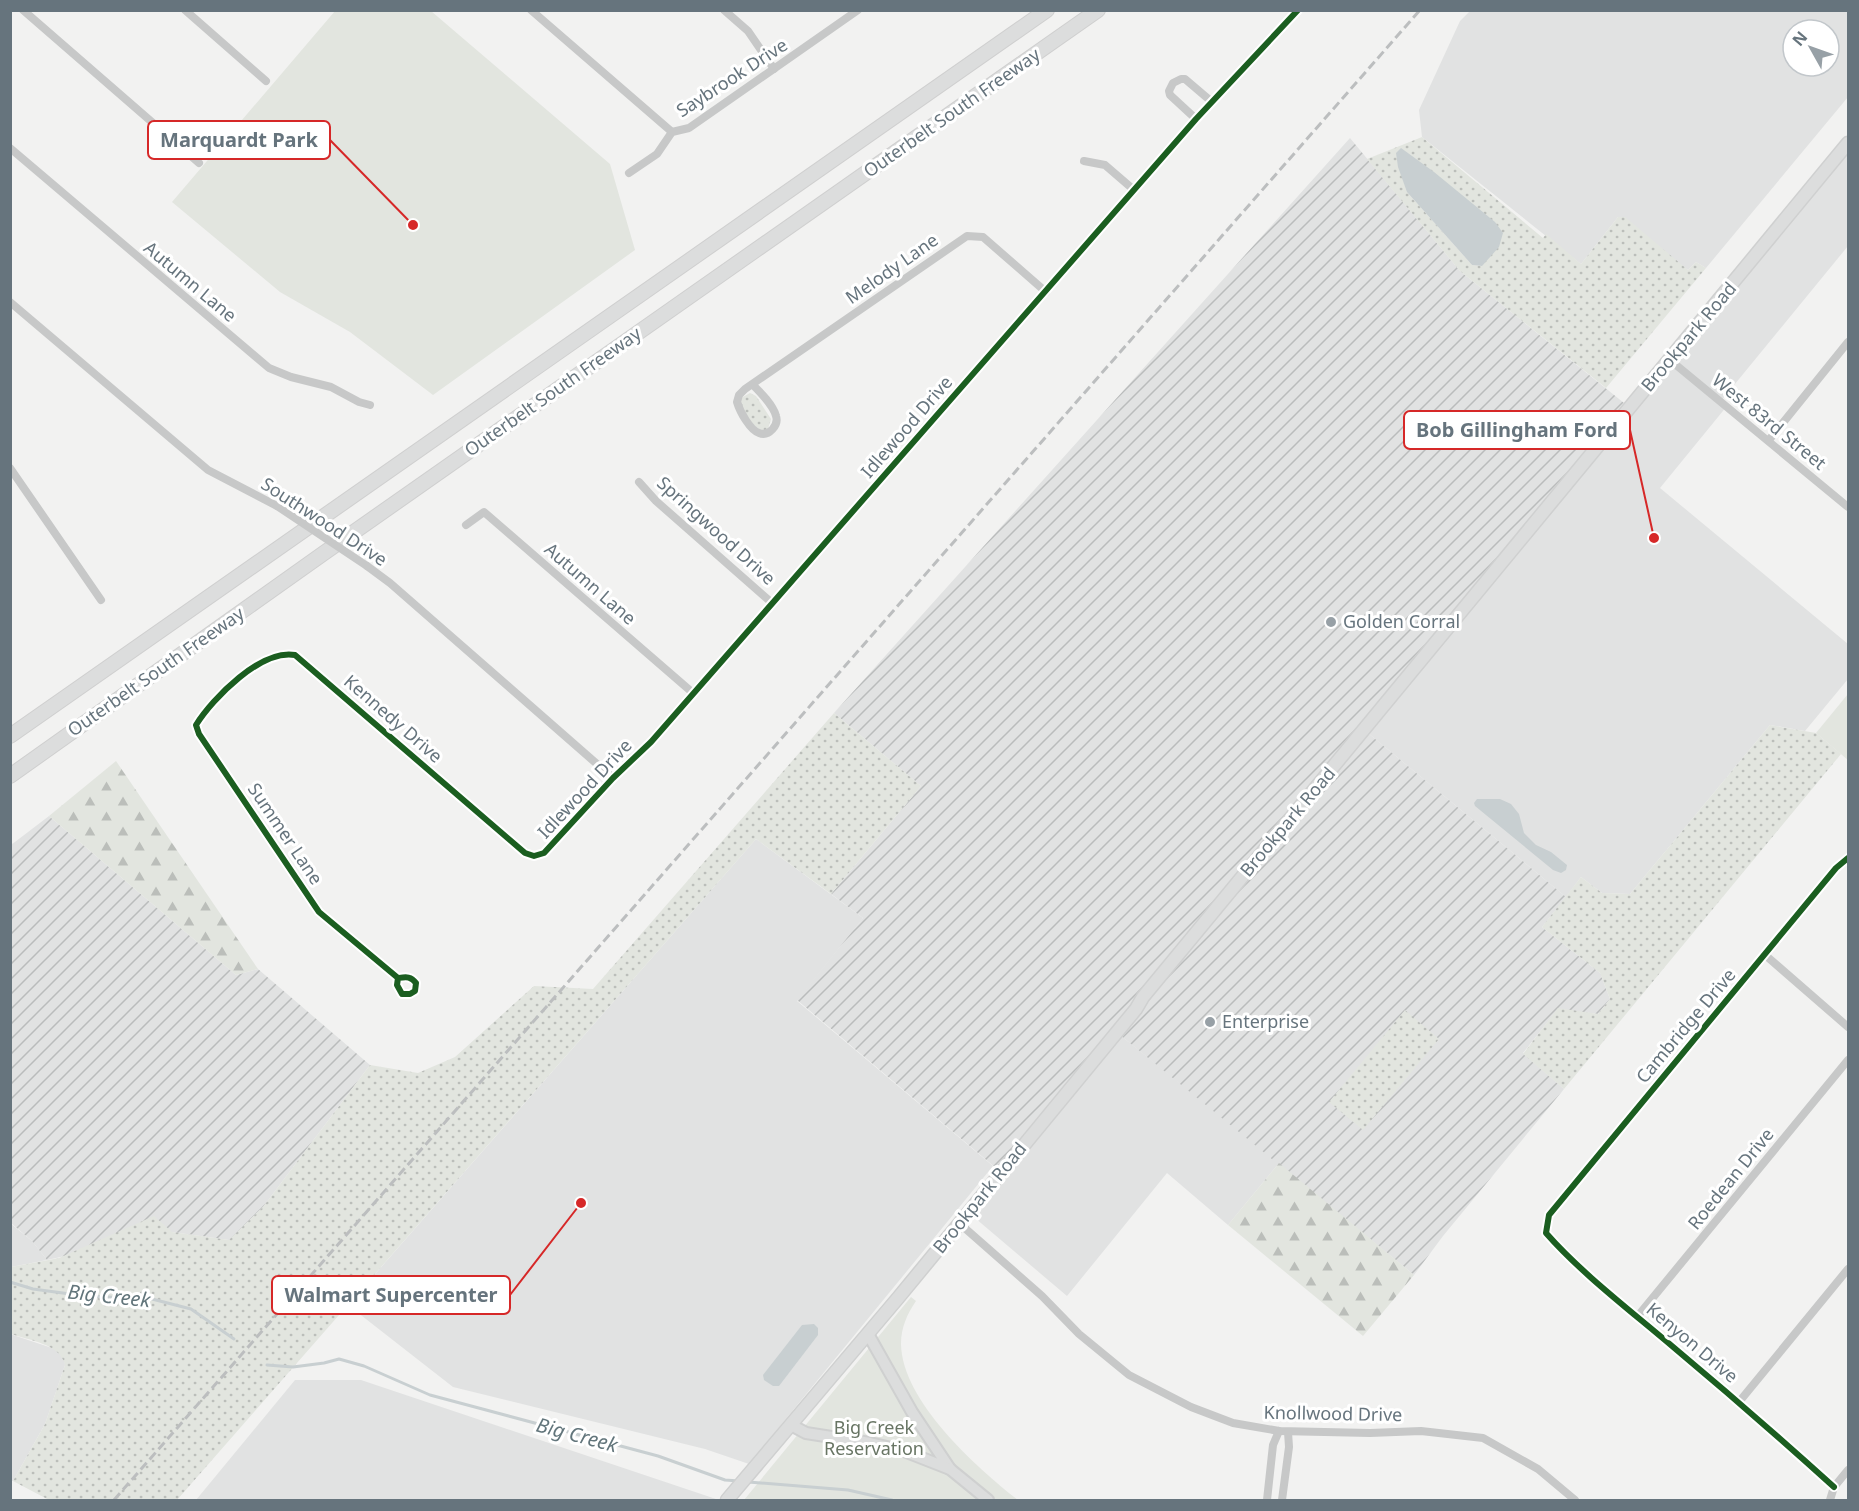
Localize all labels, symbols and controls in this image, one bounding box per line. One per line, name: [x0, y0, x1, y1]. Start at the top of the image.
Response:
north arrow: [1781, 18, 1841, 78]
text: N: [1787, 26, 1812, 50]
street label: Saybrook Drive: [671, 32, 792, 122]
street label: Outerbelt South Freeway: [858, 42, 1045, 182]
callout: Marquardt Park: [148, 121, 330, 159]
text: Marquardt Park: [160, 126, 318, 153]
street label: Melody Lane: [840, 227, 942, 309]
street label: Autumn Lane: [139, 236, 242, 327]
street label: Brookpark Road: [1635, 276, 1741, 396]
street label: Outerbelt South Freeway: [459, 321, 646, 461]
street label: West 83rd Street: [1708, 368, 1832, 475]
street label: Idlewood Drive: [855, 370, 957, 482]
callout: Bob Gillingham Ford: [1404, 411, 1630, 449]
text: Bob Gillingham Ford: [1416, 416, 1618, 443]
street label: Southwood Drive: [257, 471, 392, 571]
street label: Springwood Drive: [652, 471, 781, 590]
street label: Autumn Lane: [540, 537, 641, 630]
street label: Outerbelt South Freeway: [62, 601, 249, 741]
place label: Golden Corral: [1343, 609, 1460, 633]
marker: Golden Corral: [1324, 615, 1338, 629]
street label: Kennedy Drive: [339, 669, 448, 768]
street label: Idlewood Drive: [532, 733, 637, 843]
street label: Brookpark Road: [1234, 761, 1340, 881]
street label: Summer Lane: [243, 778, 329, 889]
street label: Cambridge Drive: [1630, 963, 1740, 1088]
place label: Enterprise: [1222, 1009, 1309, 1033]
marker: Enterprise: [1203, 1015, 1217, 1029]
street label: Roedean Drive: [1682, 1123, 1779, 1234]
street label: Brookpark Road: [927, 1137, 1031, 1258]
callout: Walmart Supercenter: [272, 1276, 510, 1314]
water label: Big Creek: [66, 1278, 153, 1313]
text: Walmart Supercenter: [284, 1281, 498, 1308]
street label: Kenyon Drive: [1642, 1297, 1744, 1388]
street label: Knollwood Drive: [1263, 1400, 1403, 1426]
water label: Big Creek: [533, 1411, 622, 1459]
park label: Big Creek Reservation: [824, 1415, 924, 1460]

